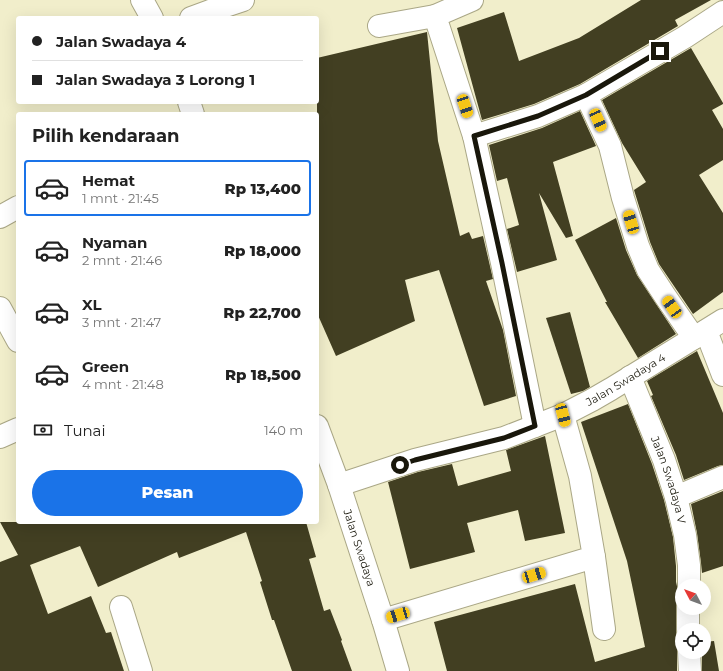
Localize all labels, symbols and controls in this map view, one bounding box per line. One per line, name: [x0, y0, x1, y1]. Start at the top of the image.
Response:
text: Jalan Swadaya 4: [56, 32, 186, 51]
route end: [651, 42, 669, 60]
text: Jalan Swadaya 3 Lorong 1: [56, 70, 255, 89]
car: [456, 93, 474, 119]
car: [588, 107, 608, 133]
text: Pilih kendaraan: [32, 125, 179, 147]
icon: car: [34, 170, 70, 206]
text: Hemat: [82, 171, 135, 190]
text: Rp 13,400: [225, 179, 301, 198]
text: 1 mnt · 21:45: [82, 190, 159, 206]
car: [622, 209, 640, 235]
icon: car: [34, 232, 70, 268]
text: Nyaman: [82, 233, 147, 252]
text: Rp 18,000: [224, 241, 301, 260]
text: 2 mnt · 21:46: [82, 252, 162, 268]
icon: car: [34, 294, 70, 330]
car: [660, 294, 684, 320]
text: XL: [82, 295, 101, 314]
text: Rp 22,700: [223, 303, 301, 322]
text: 3 mnt · 21:47: [82, 314, 161, 330]
street label: Jalan Swadaya 4: [583, 350, 669, 409]
icon: car: [34, 356, 70, 392]
text: Green: [82, 357, 129, 376]
text: Rp 18,500: [225, 365, 301, 384]
text: 4 mnt · 21:48: [82, 376, 164, 392]
car: [554, 402, 572, 428]
icon: cash: [32, 419, 54, 441]
text: Tunai: [64, 421, 106, 440]
text: 140 m: [264, 422, 303, 438]
street label: Jalan Swadaya V: [648, 433, 689, 525]
route start: [391, 456, 409, 474]
button: Pesan: [32, 470, 303, 516]
street label: Jalan Swadaya: [340, 506, 379, 588]
car: [521, 566, 547, 584]
north arrow: [675, 579, 711, 615]
map controls: [675, 579, 711, 659]
car: [385, 606, 411, 624]
button: locate: [675, 623, 711, 659]

